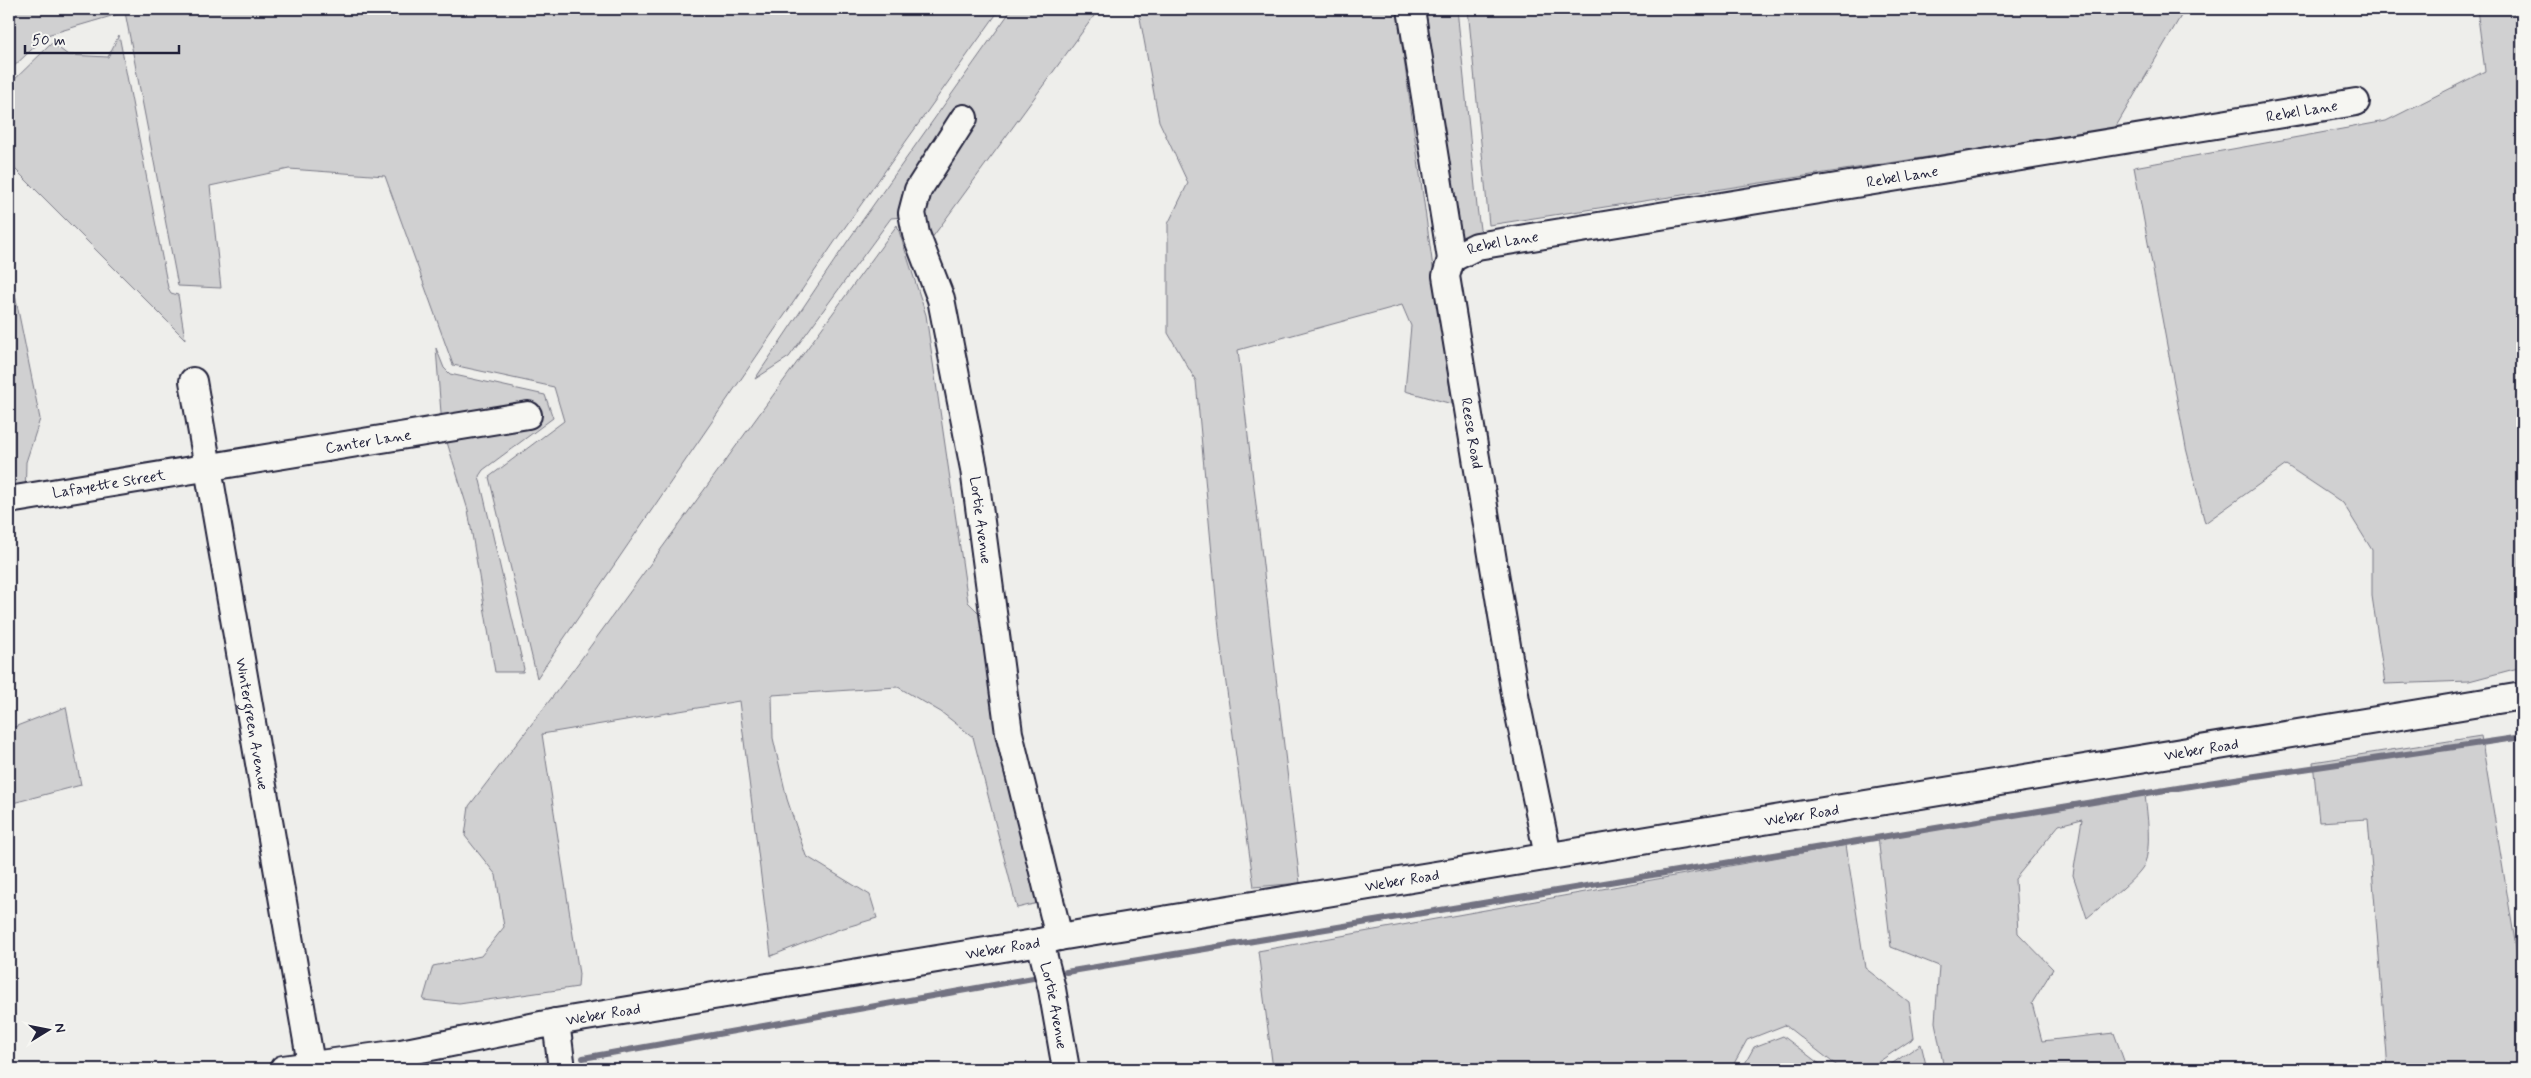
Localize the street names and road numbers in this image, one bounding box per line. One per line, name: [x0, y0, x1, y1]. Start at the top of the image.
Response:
street label: Rebel Lane: [2265, 96, 2340, 128]
street label: Rebel Lane: [1865, 162, 1940, 193]
street label: Rebel Lane: [1464, 227, 1540, 260]
street label: Reese Road: [1455, 396, 1487, 470]
street label: Canter Lane: [324, 425, 413, 459]
street label: Lafayette Street: [51, 466, 167, 504]
street label: Lortie Avenue: [964, 475, 996, 566]
street label: Wintergreen Avenue: [230, 656, 273, 792]
street label: Weber Road: [2163, 734, 2240, 766]
street label: Weber Road: [1763, 800, 1841, 832]
street label: Weber Road: [1363, 865, 1441, 897]
street label: Weber Road: [964, 933, 1042, 965]
street label: Lortie Avenue: [1035, 960, 1071, 1051]
street label: Weber Road: [565, 999, 642, 1031]

